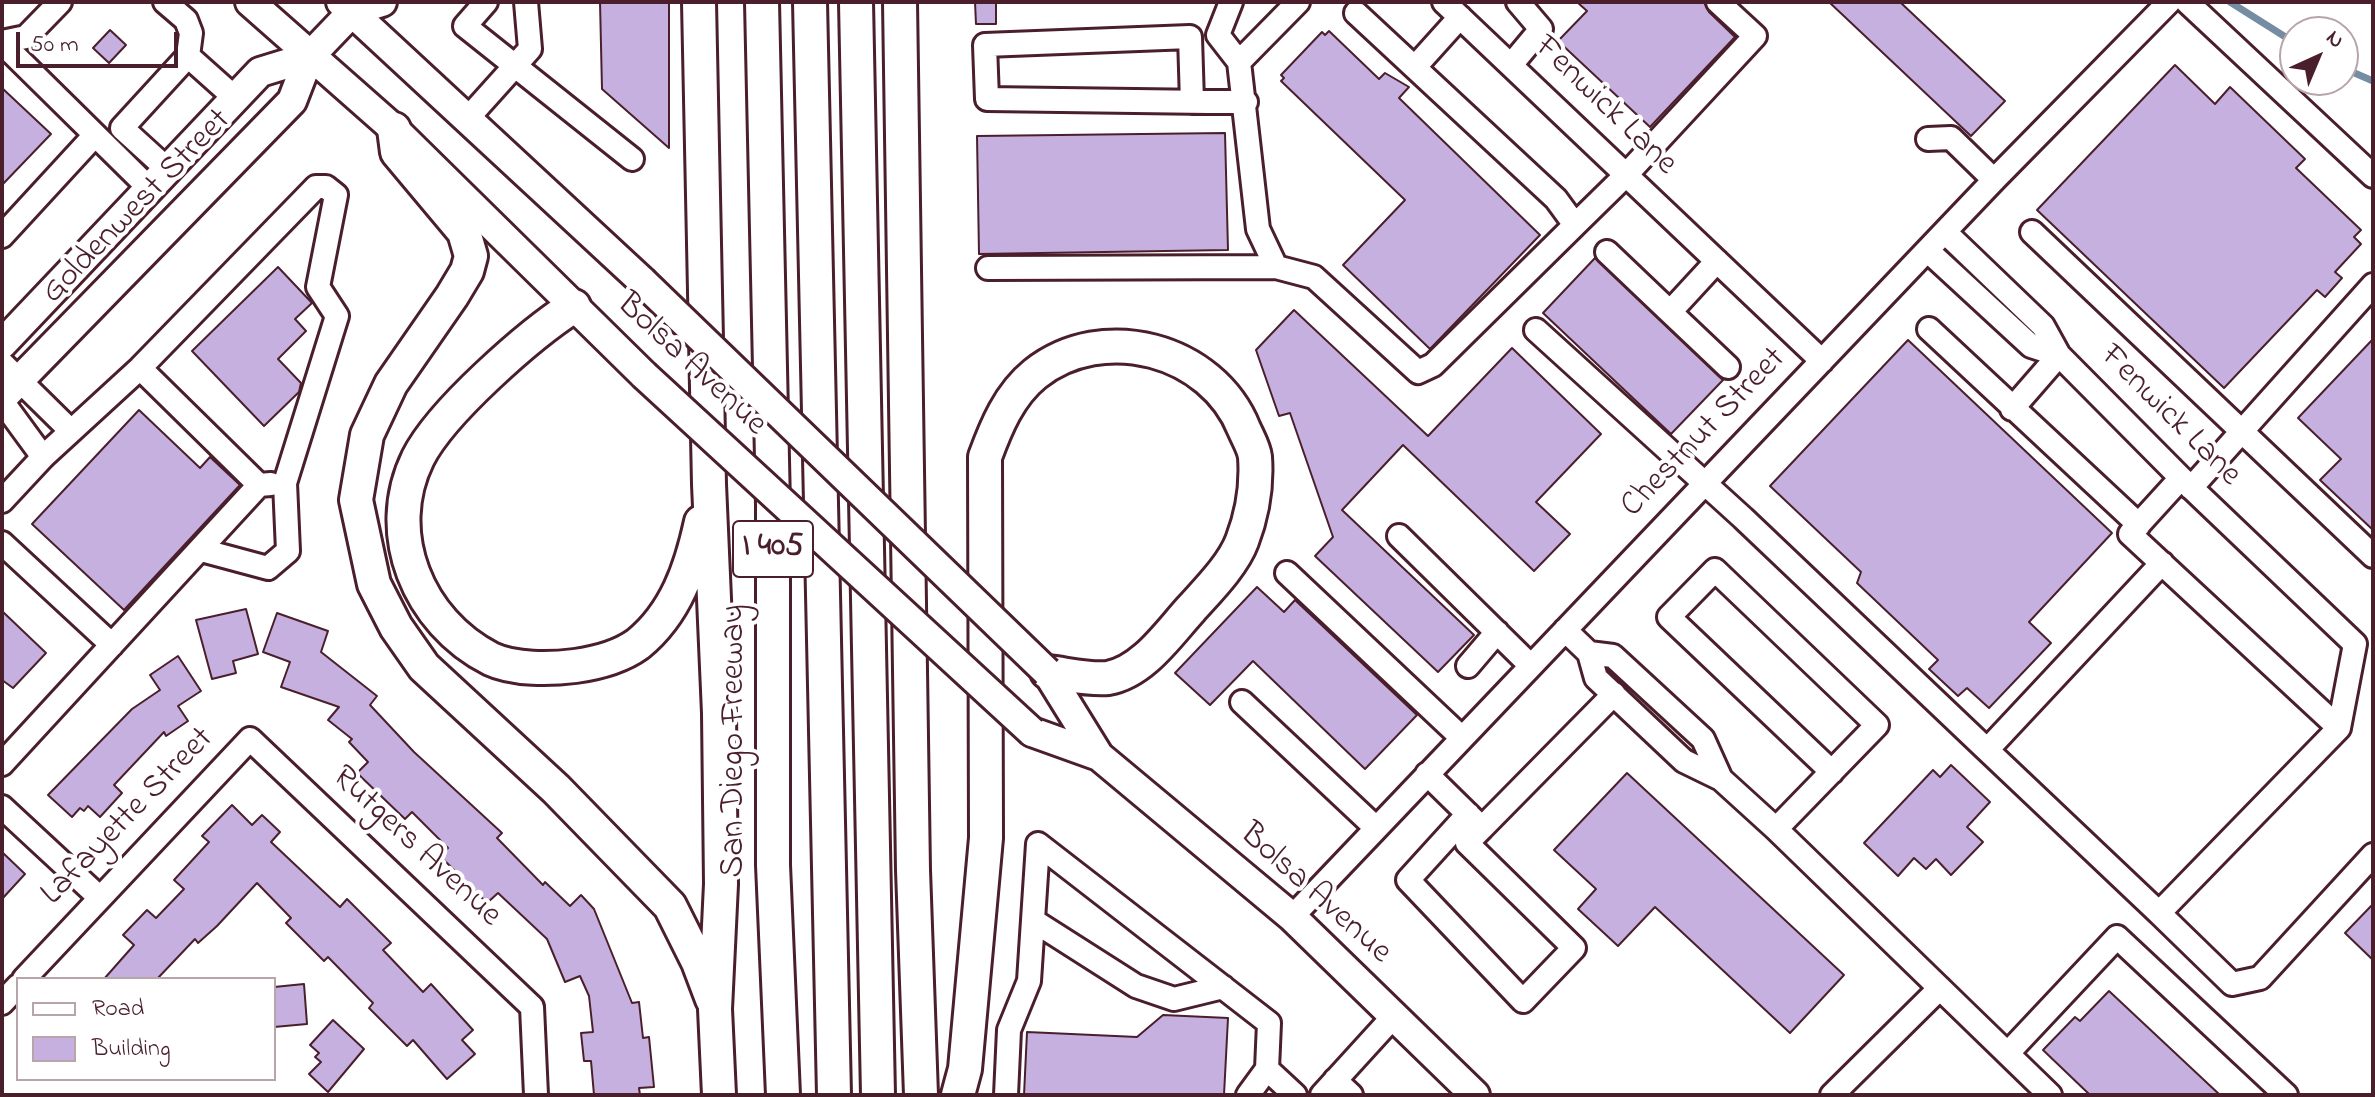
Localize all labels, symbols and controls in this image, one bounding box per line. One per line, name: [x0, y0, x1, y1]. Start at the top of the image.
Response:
scale bar: [20, 16, 182, 66]
north arrow: [2279, 16, 2359, 96]
text: N: [2318, 23, 2351, 57]
text: 50 m: [30, 28, 79, 63]
street label: Fenwick Lane: [1524, 28, 1684, 186]
street label: Goldenwest Street: [35, 102, 241, 314]
street label: Bolsa Avenue: [606, 286, 774, 446]
street label: Fenwick Lane: [2090, 338, 2248, 496]
street label: Chestnut Street: [1614, 341, 1796, 527]
road number: I 405: [733, 521, 813, 577]
street label: San Diego Freeway: [716, 604, 756, 878]
street label: Lafayette Street: [34, 721, 224, 915]
street label: Rutgers Avenue: [321, 759, 509, 937]
street label: Bolsa Avenue: [1229, 816, 1399, 974]
legend: [16, 977, 276, 1081]
text: Road: [92, 992, 144, 1027]
text: Building: [92, 1032, 171, 1067]

